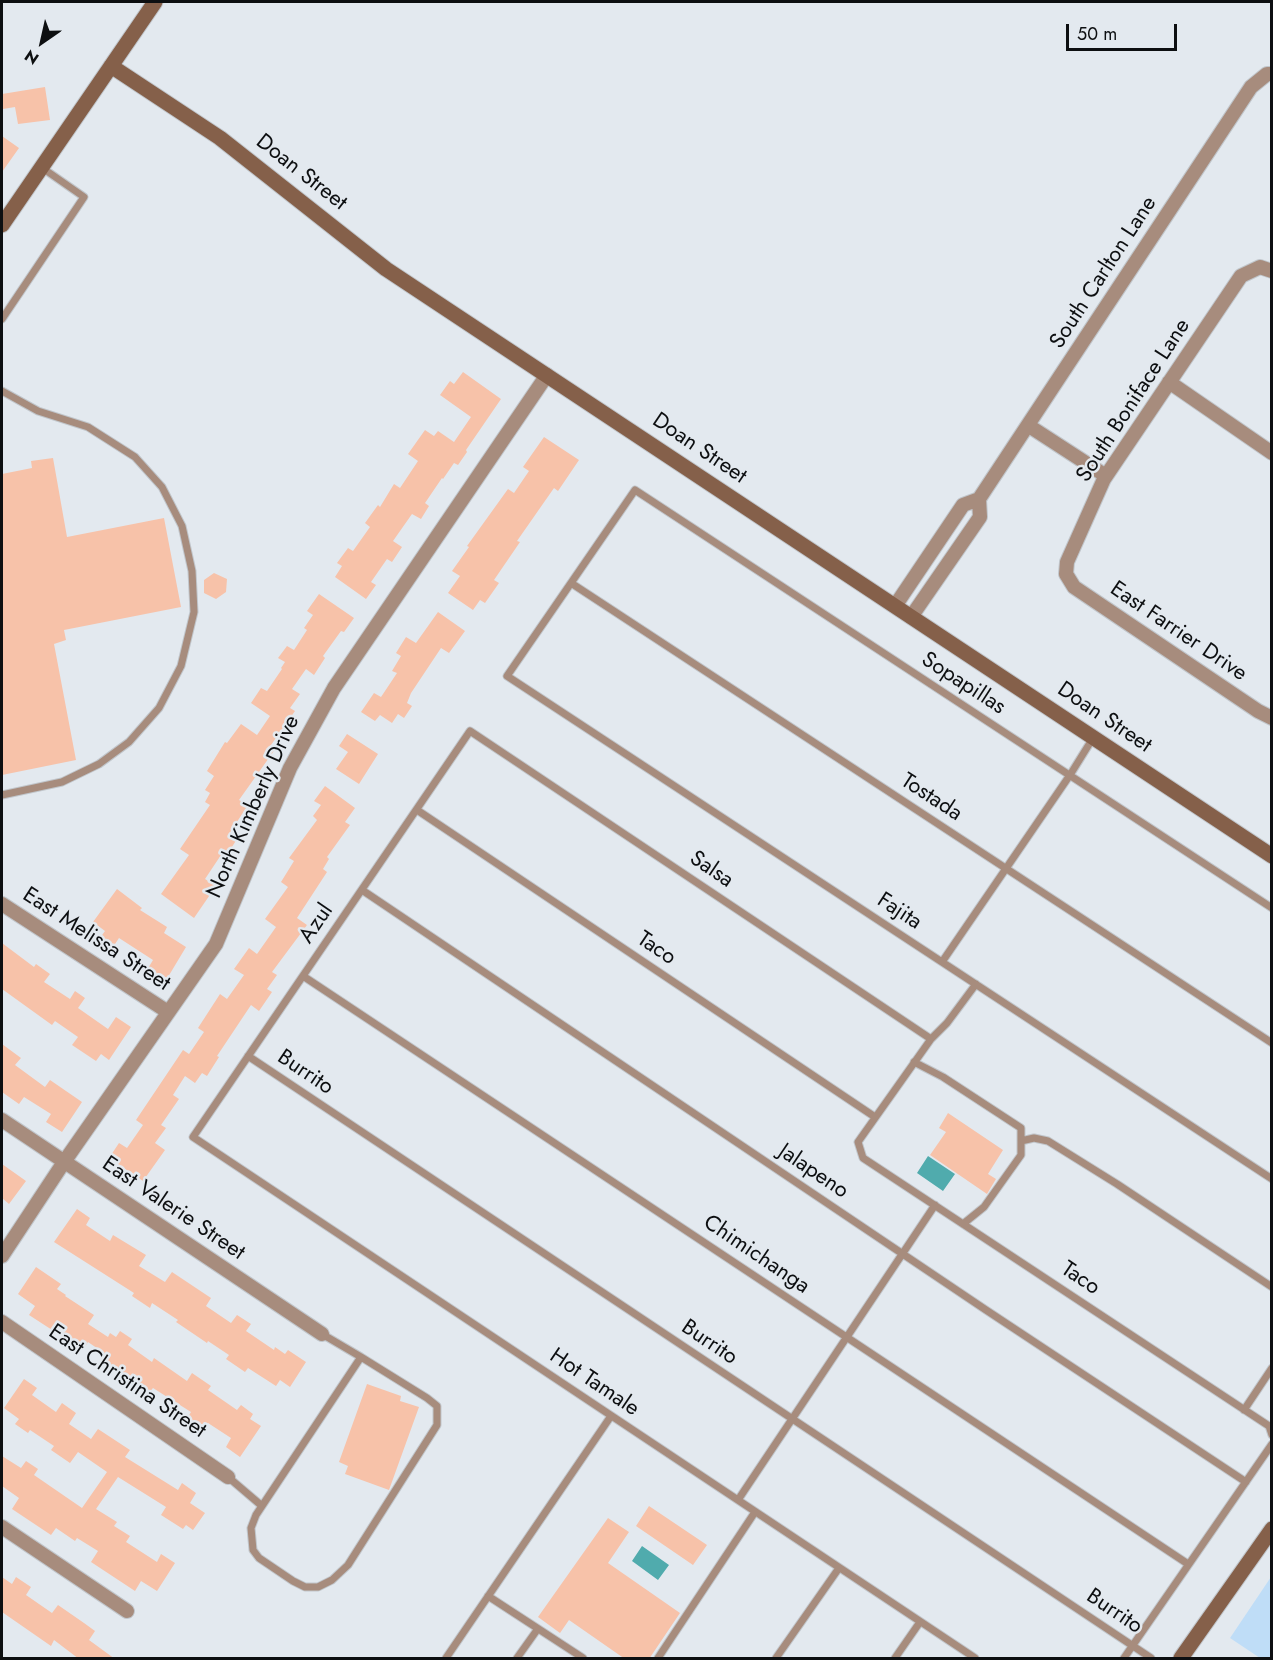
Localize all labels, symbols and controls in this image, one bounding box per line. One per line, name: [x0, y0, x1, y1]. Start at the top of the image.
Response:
north arrow: [12, 12, 72, 72]
scale bar: [1069, 12, 1180, 50]
text: 50 m: [1077, 21, 1117, 47]
text: N: [20, 44, 43, 70]
street label: Doan Street: [250, 129, 352, 217]
street label: South Carlton Lane: [1045, 192, 1163, 354]
street label: South Boniface Lane: [1071, 314, 1197, 488]
street label: Doan Street: [647, 408, 751, 490]
street label: East Farrier Drive: [1104, 576, 1252, 688]
street label: Sopapillas: [916, 647, 1010, 721]
street label: Doan Street: [1052, 677, 1156, 759]
street label: North Kimberly Drive: [202, 712, 306, 902]
street label: Tostada: [895, 768, 967, 828]
street label: Salsa: [684, 846, 738, 894]
street label: East Melissa Street: [17, 882, 175, 998]
street label: Fajita: [872, 888, 926, 936]
street label: Azul: [294, 899, 340, 949]
street label: Taco: [632, 927, 680, 971]
street label: Burrito: [272, 1045, 338, 1101]
street label: Jalapeno: [773, 1139, 853, 1205]
street label: East Valerie Street: [97, 1152, 249, 1266]
street label: Chimichanga: [698, 1210, 814, 1300]
street label: Taco: [1056, 1257, 1104, 1301]
street label: Burrito: [676, 1315, 742, 1371]
street label: East Christina Street: [43, 1319, 211, 1445]
street label: Hot Tamale: [544, 1343, 644, 1423]
street label: Burrito: [1081, 1584, 1147, 1640]

